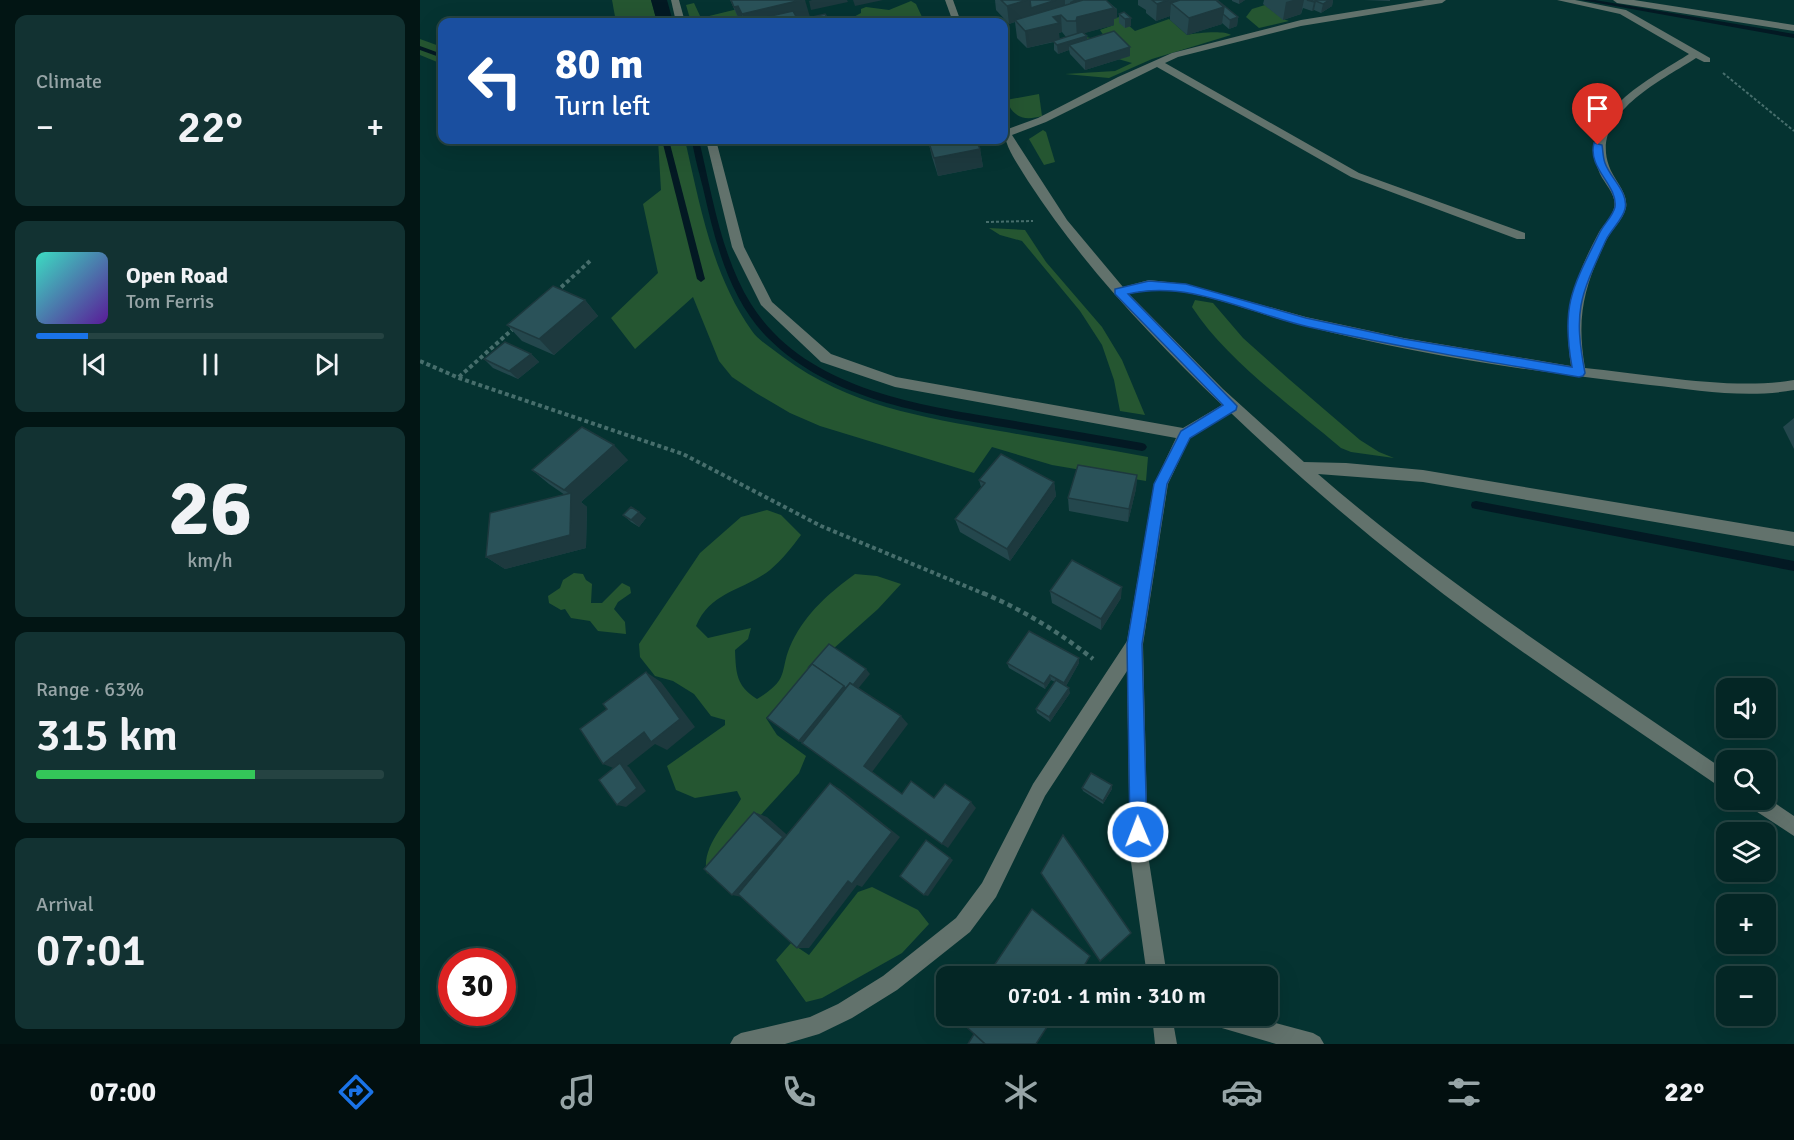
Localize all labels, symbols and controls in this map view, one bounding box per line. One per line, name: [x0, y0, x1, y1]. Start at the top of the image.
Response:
text: 80 m: [555, 39, 644, 90]
icon: left: [456, 42, 534, 120]
text: Climate: [36, 69, 102, 94]
pin: [1572, 83, 1623, 145]
text: Turn left: [555, 90, 650, 123]
icon: arrive: [1581, 92, 1614, 125]
text: 22°: [177, 100, 243, 155]
text: −: [36, 107, 54, 148]
text: +: [366, 107, 384, 148]
text: Open Road: [126, 262, 228, 289]
text: Tom Ferris: [126, 289, 214, 314]
icon: previous: [78, 348, 111, 381]
icon: pause: [194, 348, 227, 381]
icon: next: [310, 348, 343, 381]
text: 26: [168, 461, 252, 557]
text: km/h: [187, 548, 233, 573]
text: Range · 63%: [36, 677, 144, 702]
map controls: [1716, 678, 1776, 1026]
button: sound: [1716, 678, 1776, 738]
text: 315 km: [36, 708, 178, 763]
button: search: [1716, 750, 1776, 810]
position arrow: [1106, 800, 1170, 864]
button: layers: [1716, 822, 1776, 882]
text: Arrival: [36, 892, 94, 917]
button: +: [1716, 894, 1776, 954]
text: 07:01: [36, 923, 146, 978]
speed limit sign: 30: [438, 948, 516, 1026]
button: −: [1716, 966, 1776, 1026]
text: 07:01 · 1 min · 310 m: [1008, 982, 1206, 1009]
icon: directions: [335, 1071, 377, 1113]
icon: music: [557, 1071, 599, 1113]
icon: phone: [778, 1071, 820, 1113]
icon: climate: [1000, 1071, 1042, 1113]
icon: car: [1221, 1071, 1263, 1113]
icon: filters: [1443, 1071, 1485, 1113]
text: 07:00: [90, 1076, 156, 1109]
text: 22°: [1664, 1076, 1704, 1109]

